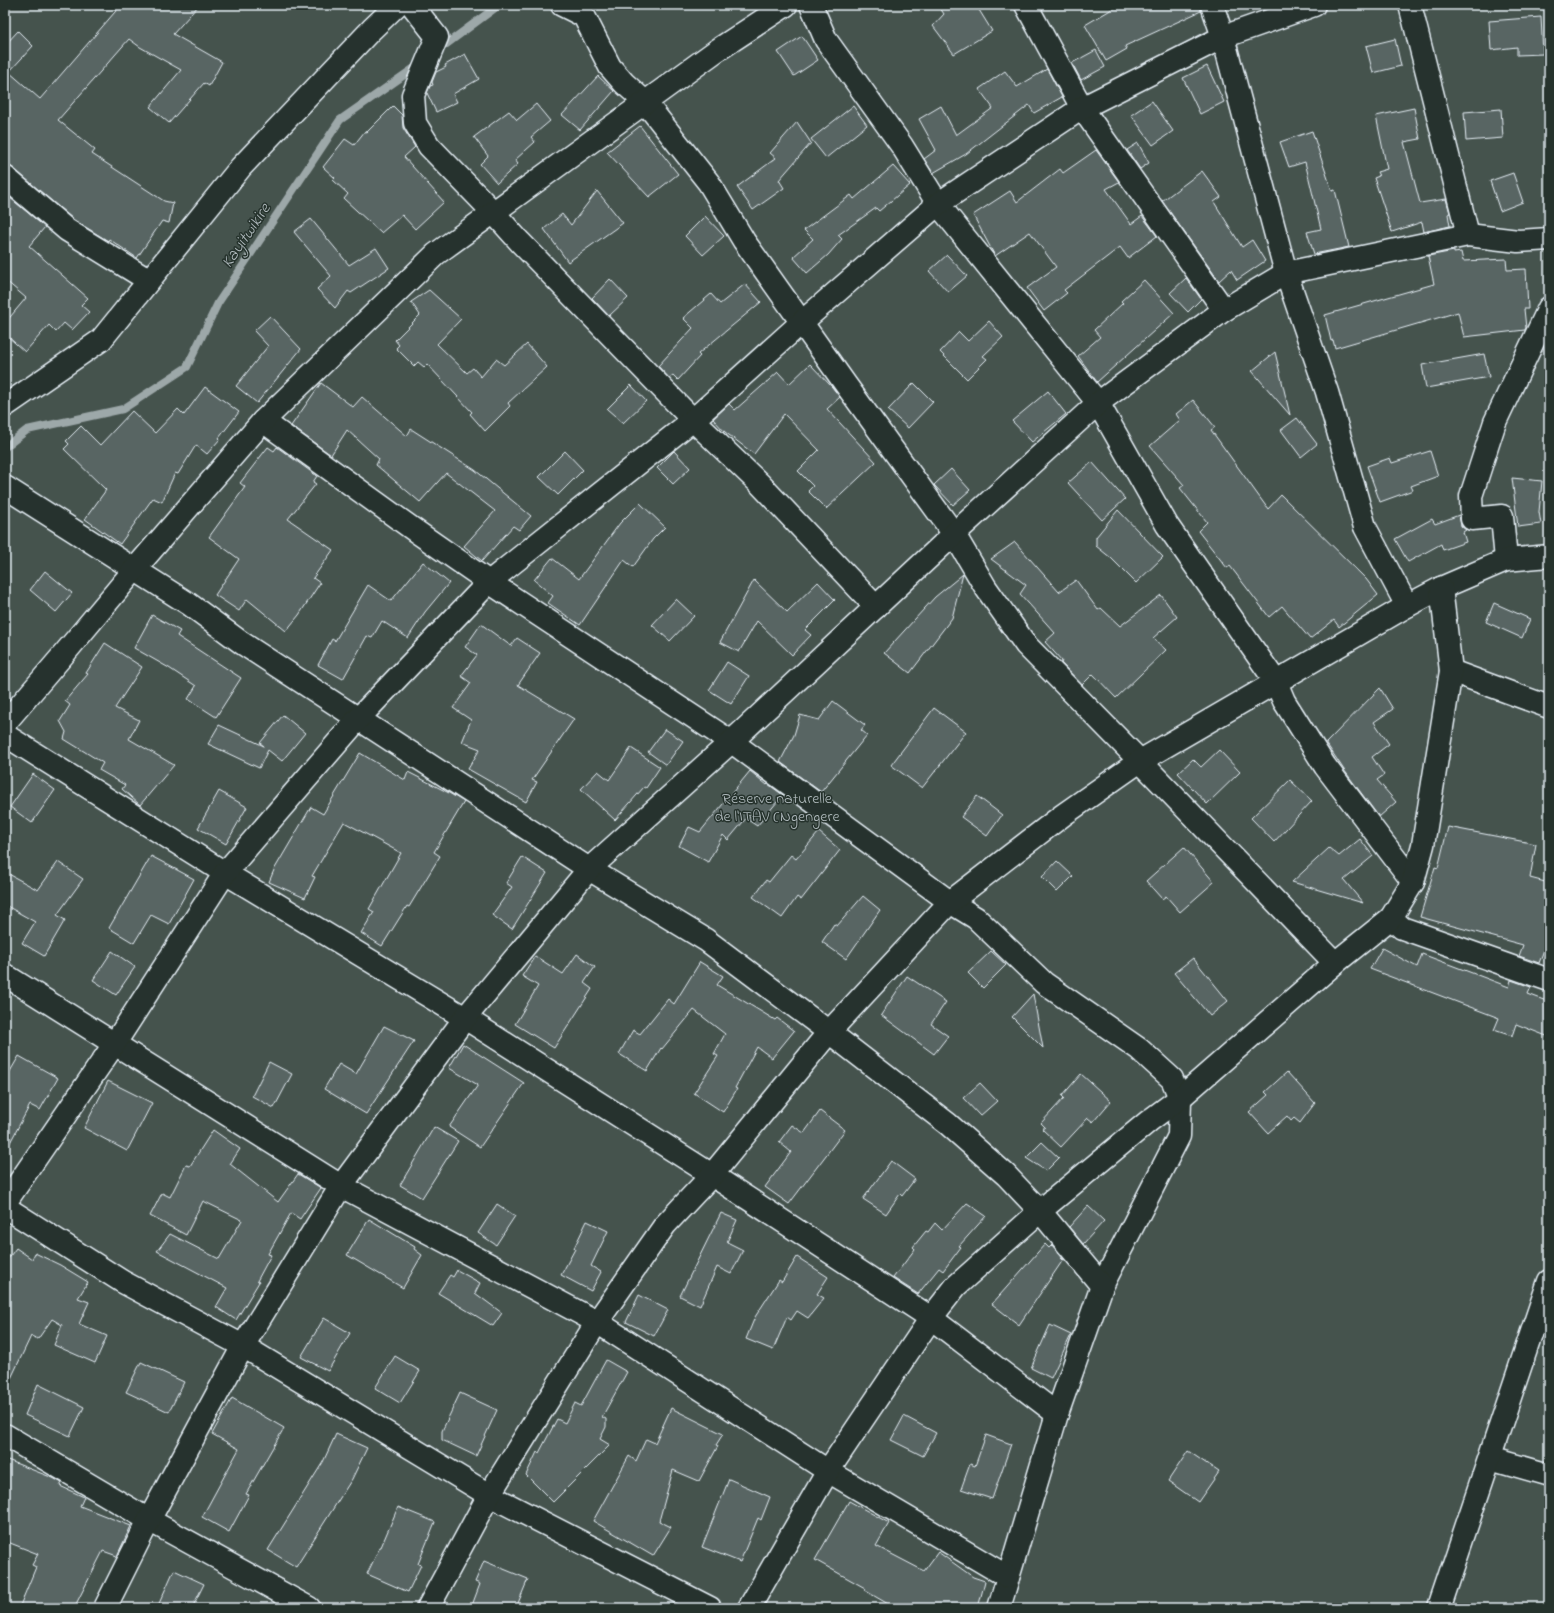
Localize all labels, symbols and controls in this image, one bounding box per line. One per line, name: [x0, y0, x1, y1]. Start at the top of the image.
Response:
water label: Kayitwikire: [215, 197, 279, 274]
park label: Réserve naturelle de l'ITAV (Ngengere: [714, 787, 840, 829]

